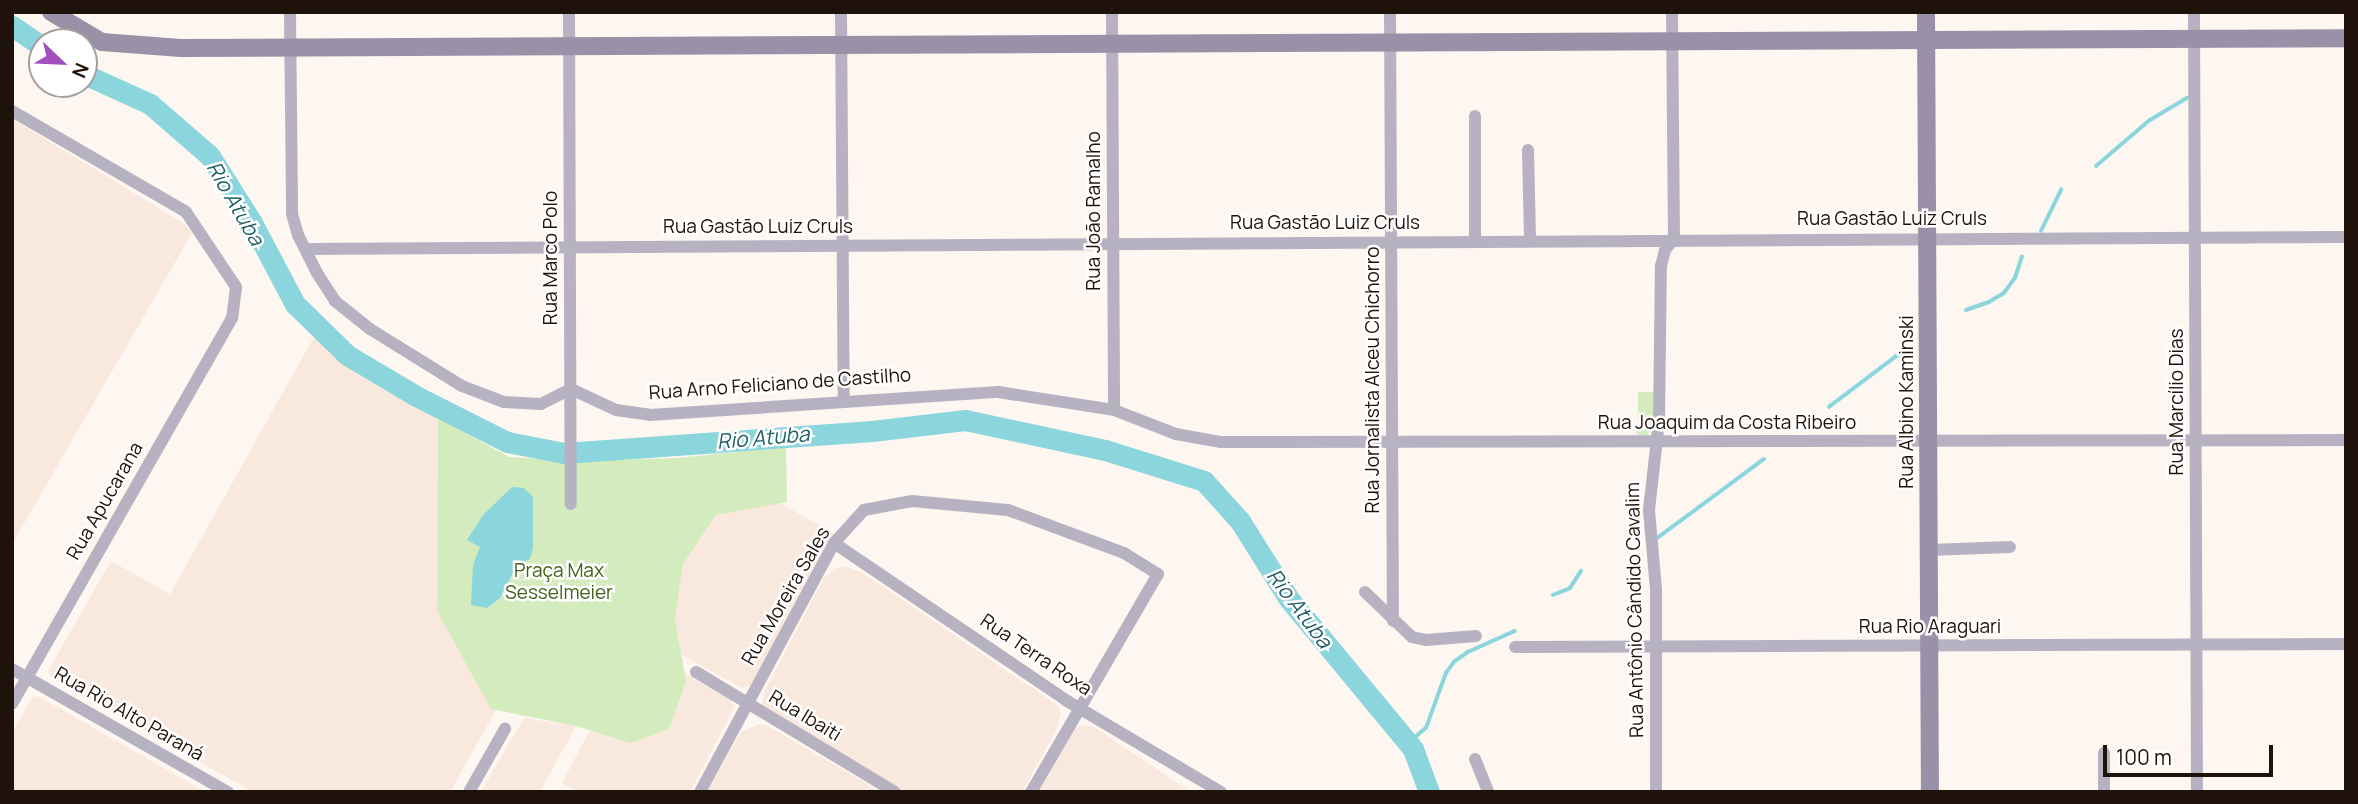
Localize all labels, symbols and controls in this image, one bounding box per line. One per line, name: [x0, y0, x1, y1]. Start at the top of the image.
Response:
north arrow: [28, 28, 98, 98]
text: N: [66, 59, 95, 82]
street label: Rua João Ramalho: [1083, 131, 1105, 291]
water label: Rio Atuba: [202, 157, 270, 249]
street label: Rua Marco Polo: [540, 191, 562, 325]
street label: Rua Gastão Luiz Cruls: [1797, 208, 1987, 230]
street label: Rua Gastão Luiz Cruls: [1230, 212, 1420, 234]
street label: Rua Gastão Luiz Cruls: [663, 216, 853, 238]
street label: Rua Jornalista Alceu Chichorro: [1362, 246, 1384, 514]
street label: Rua Albino Kaminski: [1896, 315, 1918, 489]
street label: Rua Marcílio Dias: [2166, 328, 2188, 476]
street label: Rua Arno Feliciano de Castilho: [648, 363, 912, 405]
street label: Rua Joaquim da Costa Ribeiro: [1598, 412, 1856, 434]
water label: Rio Atuba: [716, 420, 810, 454]
street label: Rua Apucarana: [62, 438, 148, 564]
street label: Rua Antônio Cândido Cavalim: [1621, 482, 1649, 738]
street label: Rua Moreira Sales: [737, 523, 835, 669]
park label: Praça Max Sesselmeier: [505, 560, 613, 604]
water label: Rio Atuba: [1262, 563, 1338, 653]
street label: Rua Terra Roxa: [976, 609, 1096, 701]
street label: Rua Rio Araguari: [1859, 616, 2001, 638]
street label: Rua Rio Alto Paraná: [50, 662, 208, 766]
street label: Rua Ibaiti: [765, 686, 845, 746]
scale bar: [2106, 730, 2276, 774]
text: 100 m: [2116, 743, 2172, 771]

